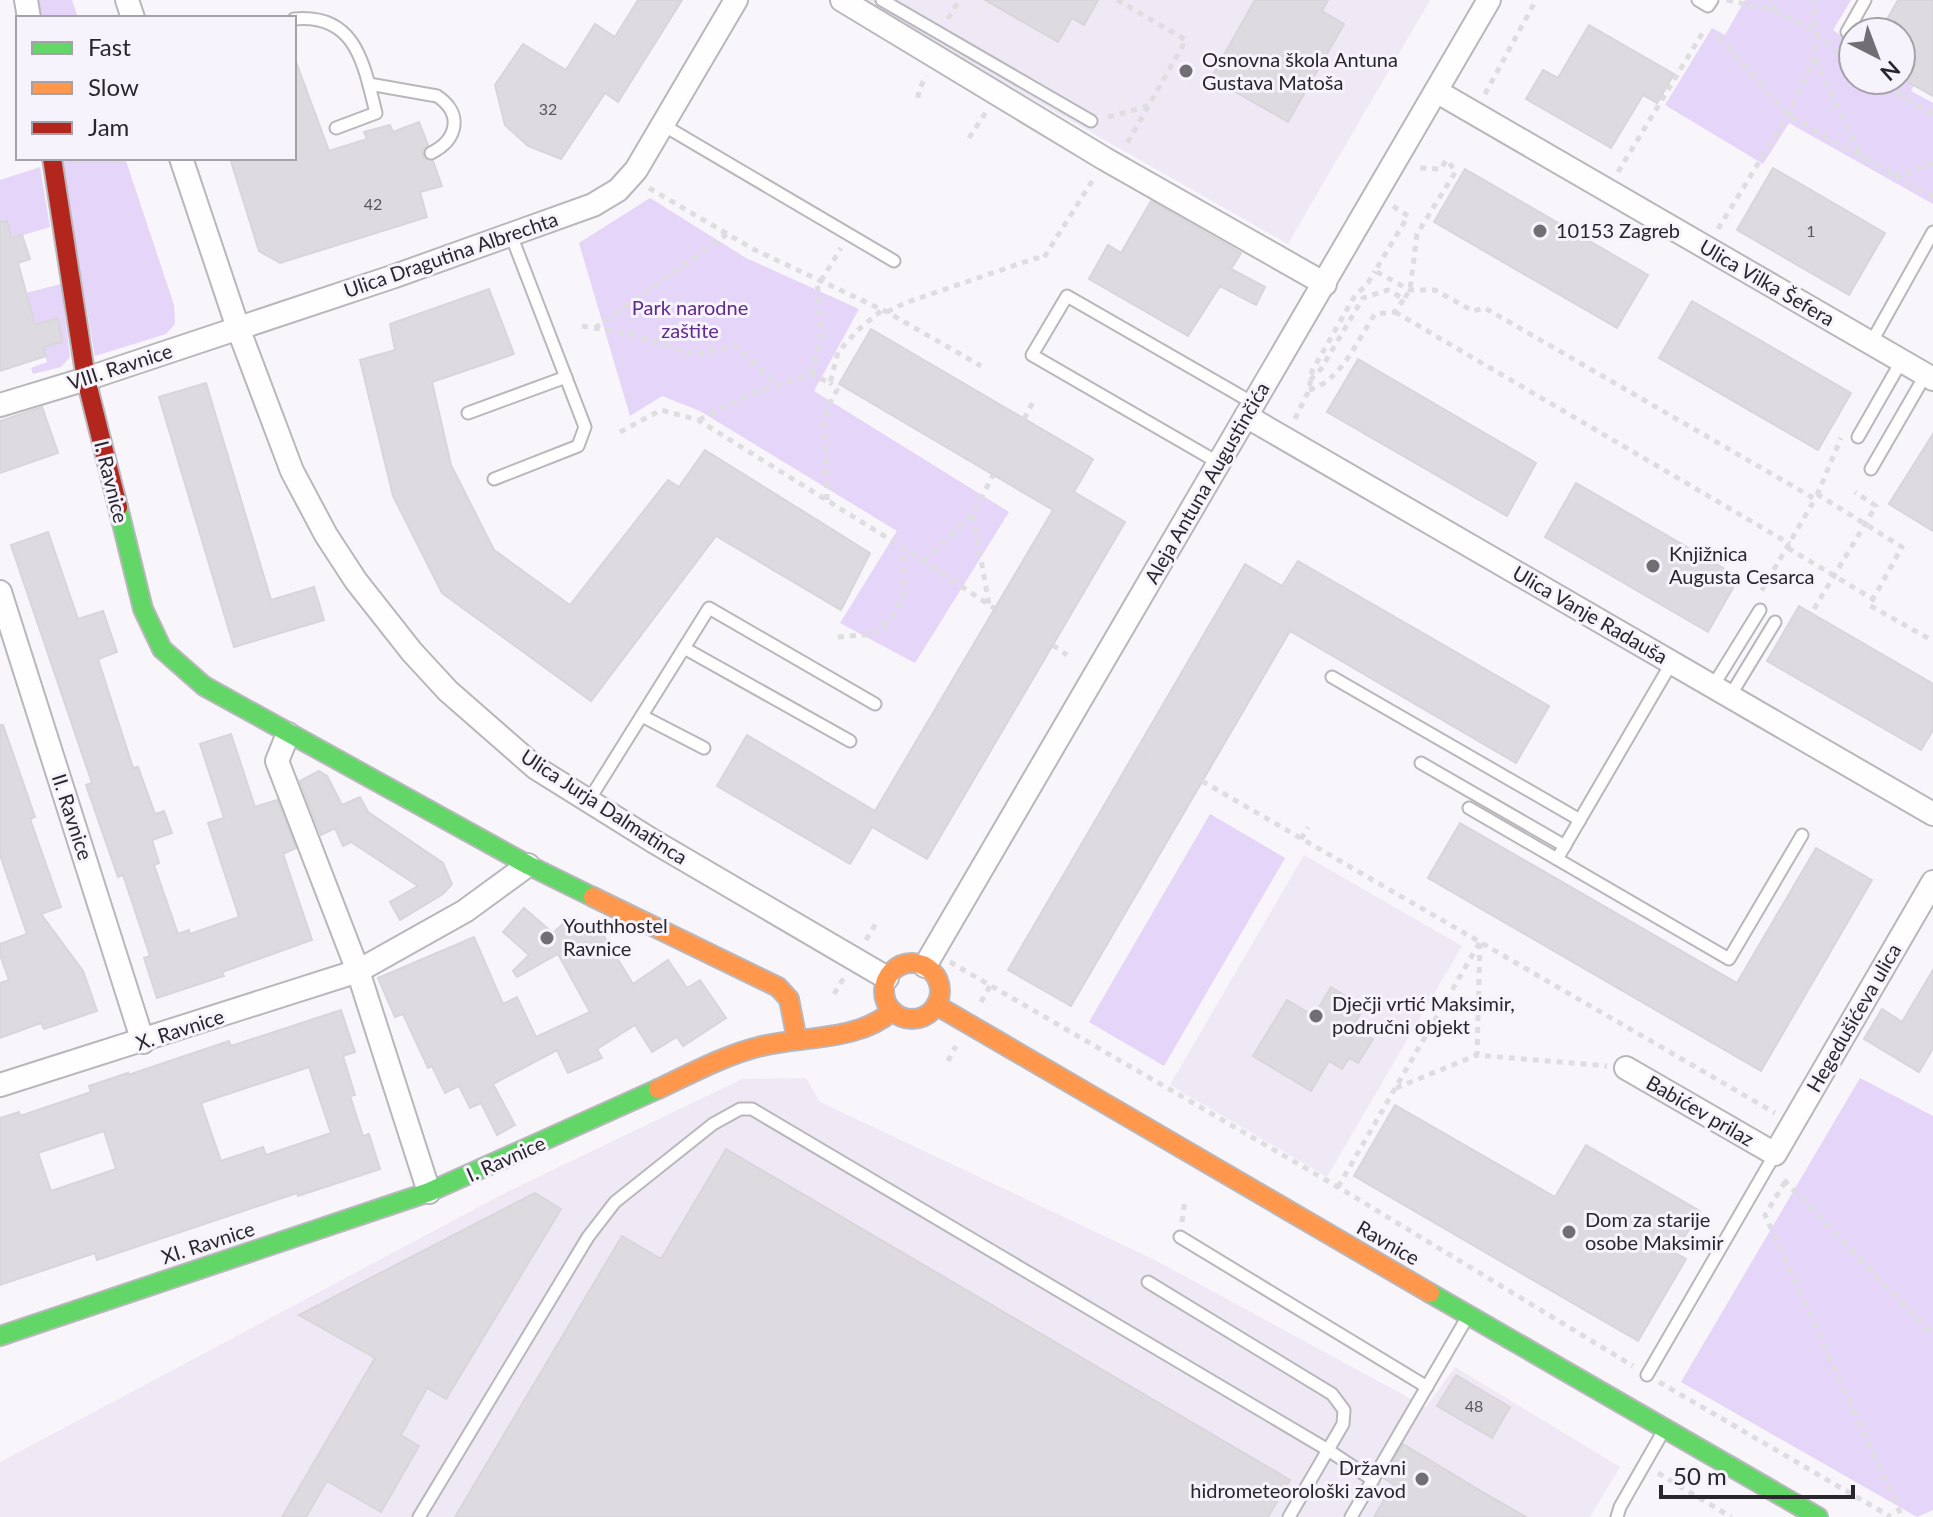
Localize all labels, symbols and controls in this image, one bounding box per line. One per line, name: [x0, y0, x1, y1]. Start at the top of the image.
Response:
legend: [16, 16, 296, 160]
north arrow: [1837, 16, 1917, 96]
text: Fast: [88, 32, 131, 61]
place label: Osnovna škola Antuna Gustava Matoša: [1202, 47, 1398, 94]
text: N: [1875, 56, 1906, 87]
marker: Osnovna škola Antuna Gustava Matoša: [1177, 62, 1195, 80]
text: Slow: [88, 72, 139, 101]
house number: 32: [539, 99, 557, 118]
text: Jam: [88, 112, 129, 141]
house number: 42: [364, 194, 382, 213]
street label: Ulica Dragutina Albrechta: [341, 206, 561, 302]
place label: 10153 Zagreb: [1556, 218, 1680, 242]
house number: 1: [1806, 221, 1816, 240]
marker: 10153 Zagreb: [1531, 222, 1549, 240]
street label: Ulica Vilka Šefera: [1696, 234, 1839, 330]
park label: Park narodne zaštite: [632, 295, 748, 342]
street label: VIII. Ravnice: [64, 338, 175, 394]
street label: Aleja Antuna Augustinčića: [1139, 378, 1274, 587]
street label: I. Ravnice: [90, 438, 134, 525]
place label: Knjižnica Augusta Cesarca: [1669, 541, 1815, 588]
marker: Knjižnica Augusta Cesarca: [1644, 557, 1662, 575]
street label: Ulica Vanje Radauša: [1509, 560, 1672, 668]
street label: Ulica Jurja Dalmatinca: [517, 743, 692, 869]
street label: II. Ravnice: [48, 770, 98, 863]
place label: Youthhostel Ravnice: [563, 913, 668, 960]
marker: Youthhostel Ravnice: [538, 929, 556, 947]
street label: Hegedušićeva ulica: [1801, 939, 1905, 1096]
place label: Dječji vrtić Maksimir, područni objekt: [1332, 991, 1515, 1038]
street label: X. Ravnice: [133, 1004, 227, 1055]
marker: Dječji vrtić Maksimir, područni objekt: [1307, 1007, 1325, 1025]
street label: Babićev prilaz: [1642, 1070, 1759, 1151]
street label: I. Ravnice: [462, 1130, 549, 1186]
place label: Dom za starije osobe Maksimir: [1585, 1207, 1724, 1254]
street label: Ravnice: [1353, 1215, 1424, 1270]
street label: XI. Ravnice: [158, 1216, 257, 1268]
marker: Dom za starije osobe Maksimir: [1560, 1223, 1578, 1241]
house number: 48: [1465, 1396, 1483, 1415]
scale bar: [1661, 1449, 1853, 1499]
place label: Državni hidrometeorološki zavod: [1190, 1455, 1406, 1502]
text: 50 m: [1673, 1461, 1727, 1490]
marker: Državni hidrometeorološki zavod: [1413, 1470, 1431, 1488]

